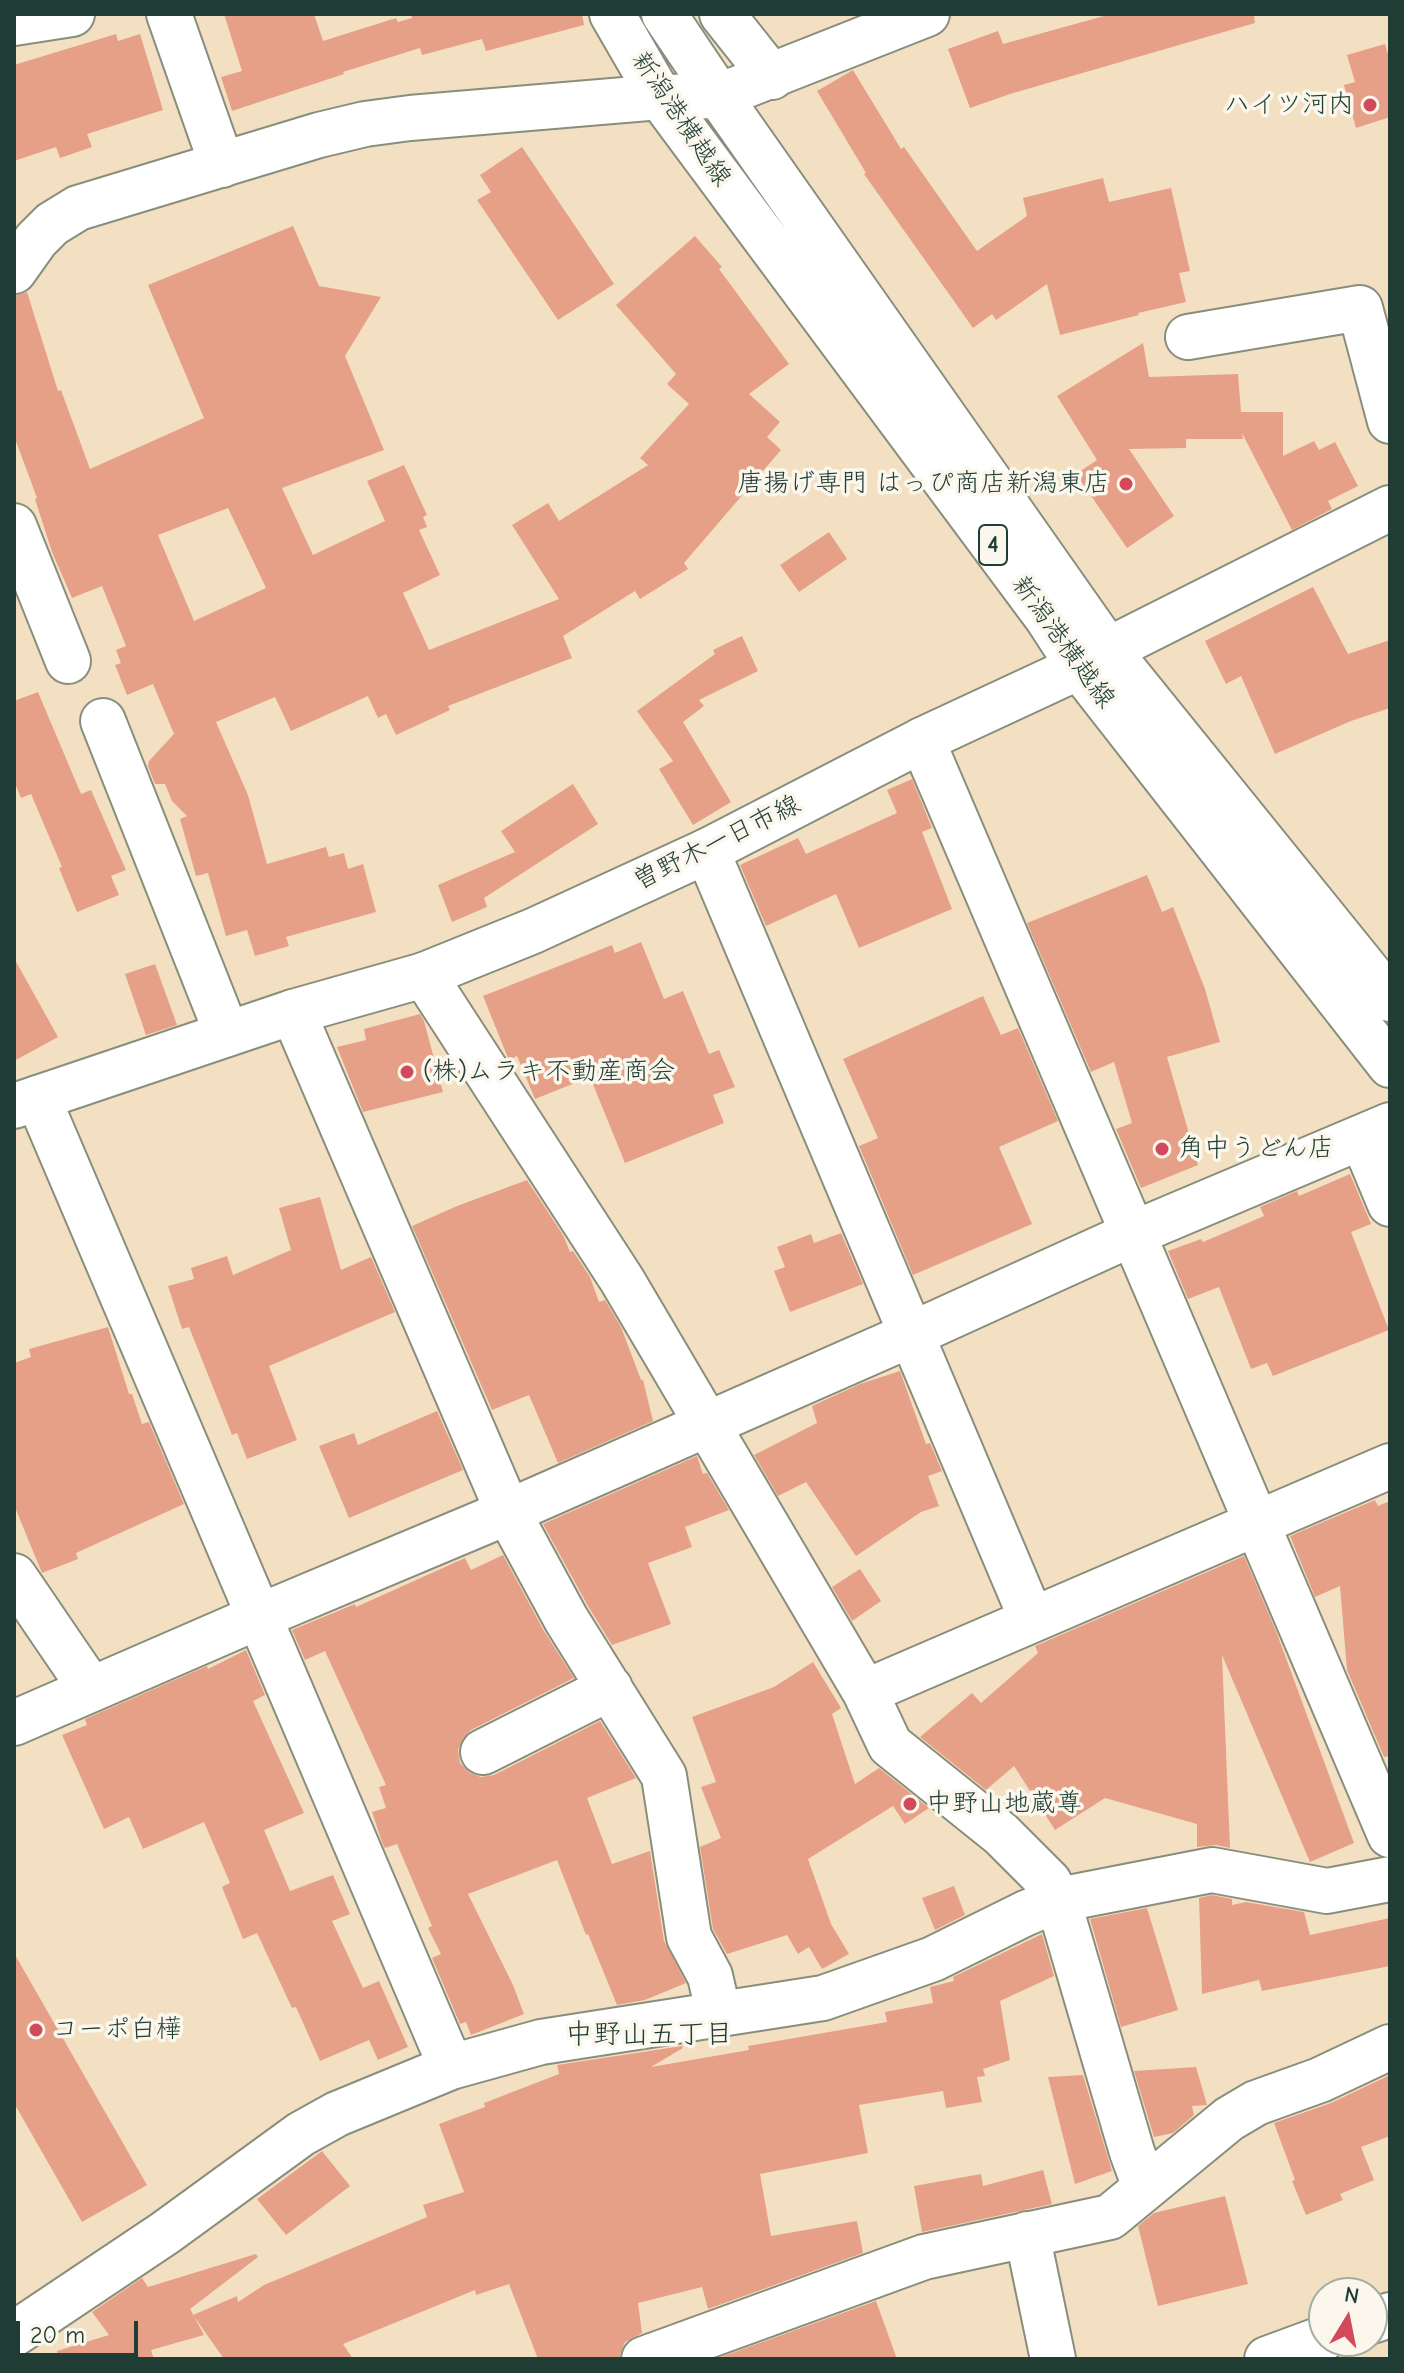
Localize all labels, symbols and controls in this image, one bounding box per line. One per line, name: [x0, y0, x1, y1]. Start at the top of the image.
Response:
street label: 新潟港横越線: [624, 46, 738, 192]
place label: ハイツ河内: [1224, 89, 1354, 121]
marker: ハイツ河内: [1361, 96, 1379, 114]
place label: 唐揚げ専門 はっぴ商店新潟東店: [737, 468, 1110, 500]
marker: 唐揚げ専門 はっぴ商店新潟東店: [1117, 475, 1135, 493]
road number: 4: [979, 525, 1007, 565]
street label: 新潟港横越線: [1005, 570, 1121, 714]
street label: 曽野木一日市線: [628, 789, 806, 897]
place label: (株)ムラキ不動産商会: [423, 1056, 675, 1088]
marker: (株)ムラキ不動産商会: [398, 1063, 416, 1081]
place label: 角中うどん店: [1178, 1133, 1334, 1165]
marker: 角中うどん店: [1153, 1140, 1171, 1158]
place label: 中野山地蔵尊: [926, 1788, 1082, 1820]
marker: 中野山地蔵尊: [901, 1795, 919, 1813]
place label: コーポ白樺: [52, 2014, 182, 2046]
district label: 中野山五丁目: [565, 2018, 733, 2052]
marker: コーポ白樺: [27, 2021, 45, 2039]
north arrow: [1308, 2277, 1388, 2357]
text: N: [1342, 2281, 1361, 2309]
scale bar: [20, 2305, 142, 2355]
text: 20 m: [30, 2321, 85, 2349]

